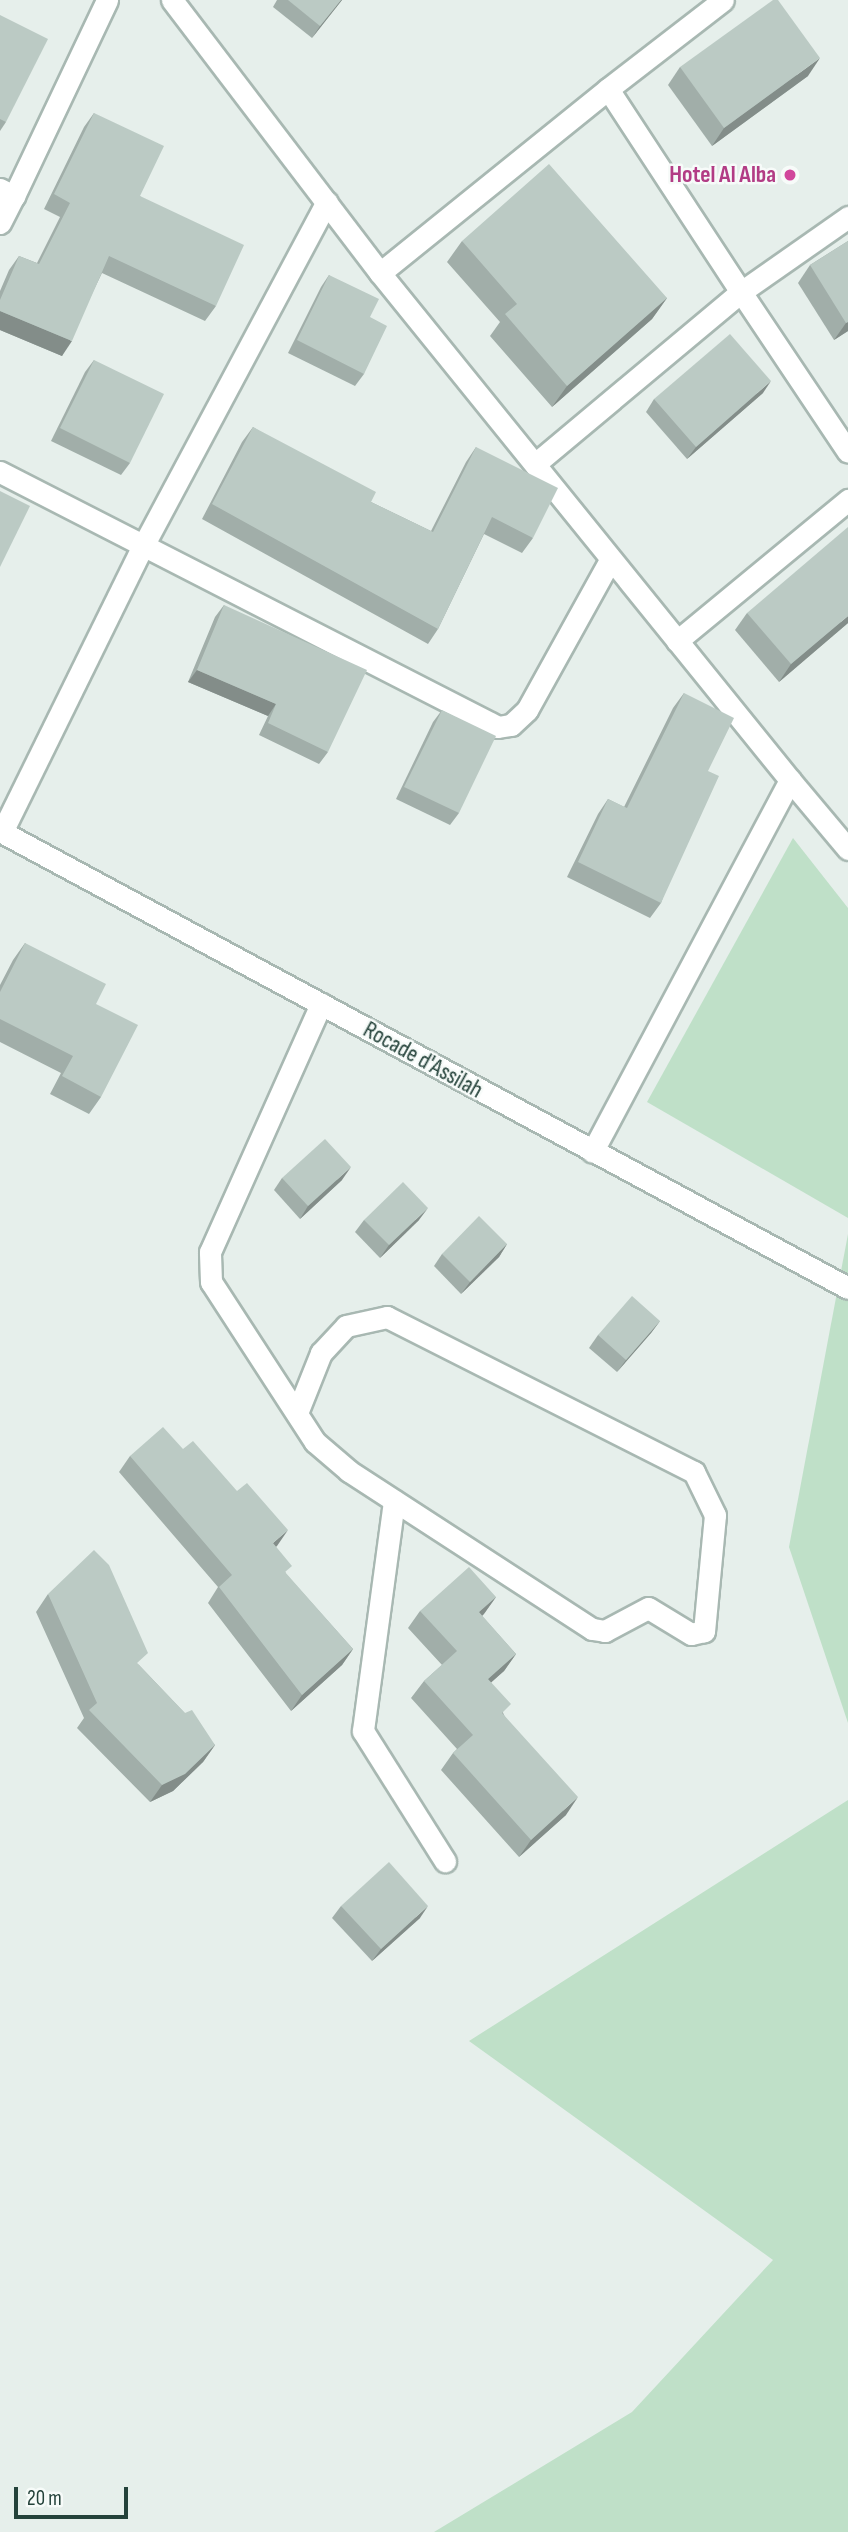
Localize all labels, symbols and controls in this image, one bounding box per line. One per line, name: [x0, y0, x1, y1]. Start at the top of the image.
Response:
place label: Hotel Al Alba: [669, 161, 776, 189]
marker: Hotel Al Alba: [782, 167, 798, 183]
street label: Rocade d'Assilah: [358, 1015, 488, 1105]
scale bar: [18, 2472, 131, 2516]
text: 20 m: [27, 2486, 62, 2511]

